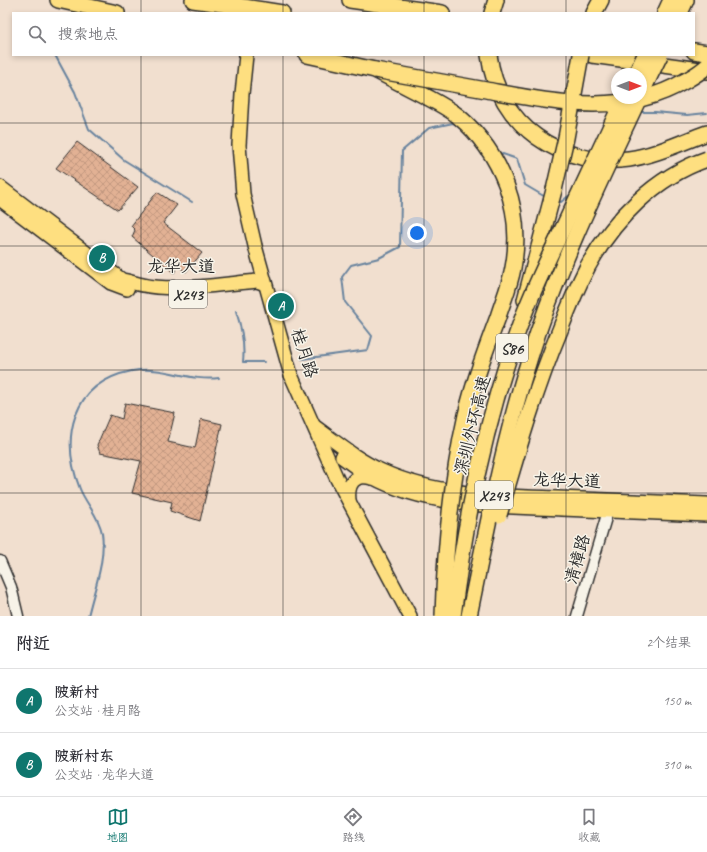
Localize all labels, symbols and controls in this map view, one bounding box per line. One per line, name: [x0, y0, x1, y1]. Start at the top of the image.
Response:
search box: [12, 12, 695, 56]
icon: search: [26, 23, 48, 45]
text: 搜索地点: [58, 25, 118, 44]
north arrow: [611, 68, 647, 104]
your location: [407, 223, 427, 243]
pin: B: [89, 243, 115, 273]
street label: 龙华大道: [147, 256, 215, 277]
road number: X243: [169, 280, 207, 308]
pin: A: [268, 291, 294, 321]
street label: 桂月路: [287, 326, 322, 381]
road number: S86: [496, 334, 528, 362]
street label: 深圳外环高速: [450, 373, 495, 477]
street label: 龙华大道: [533, 469, 601, 492]
road number: X243: [475, 481, 513, 509]
street label: 清樟路: [560, 532, 595, 587]
text: 附近: [16, 633, 50, 654]
text: 2个结果: [646, 635, 691, 651]
text: 陂新村: [54, 683, 99, 702]
text: A: [26, 693, 32, 709]
text: 150 m: [663, 693, 691, 709]
text: 公交站 · 桂月路: [54, 703, 141, 719]
text: 陂新村东: [54, 747, 114, 766]
text: B: [26, 757, 32, 773]
text: 310 m: [663, 757, 691, 773]
text: 公交站 · 龙华大道: [54, 767, 154, 783]
tab: 地图: [107, 806, 129, 844]
tab: 路线: [342, 806, 364, 844]
tab: 收藏: [578, 806, 600, 844]

